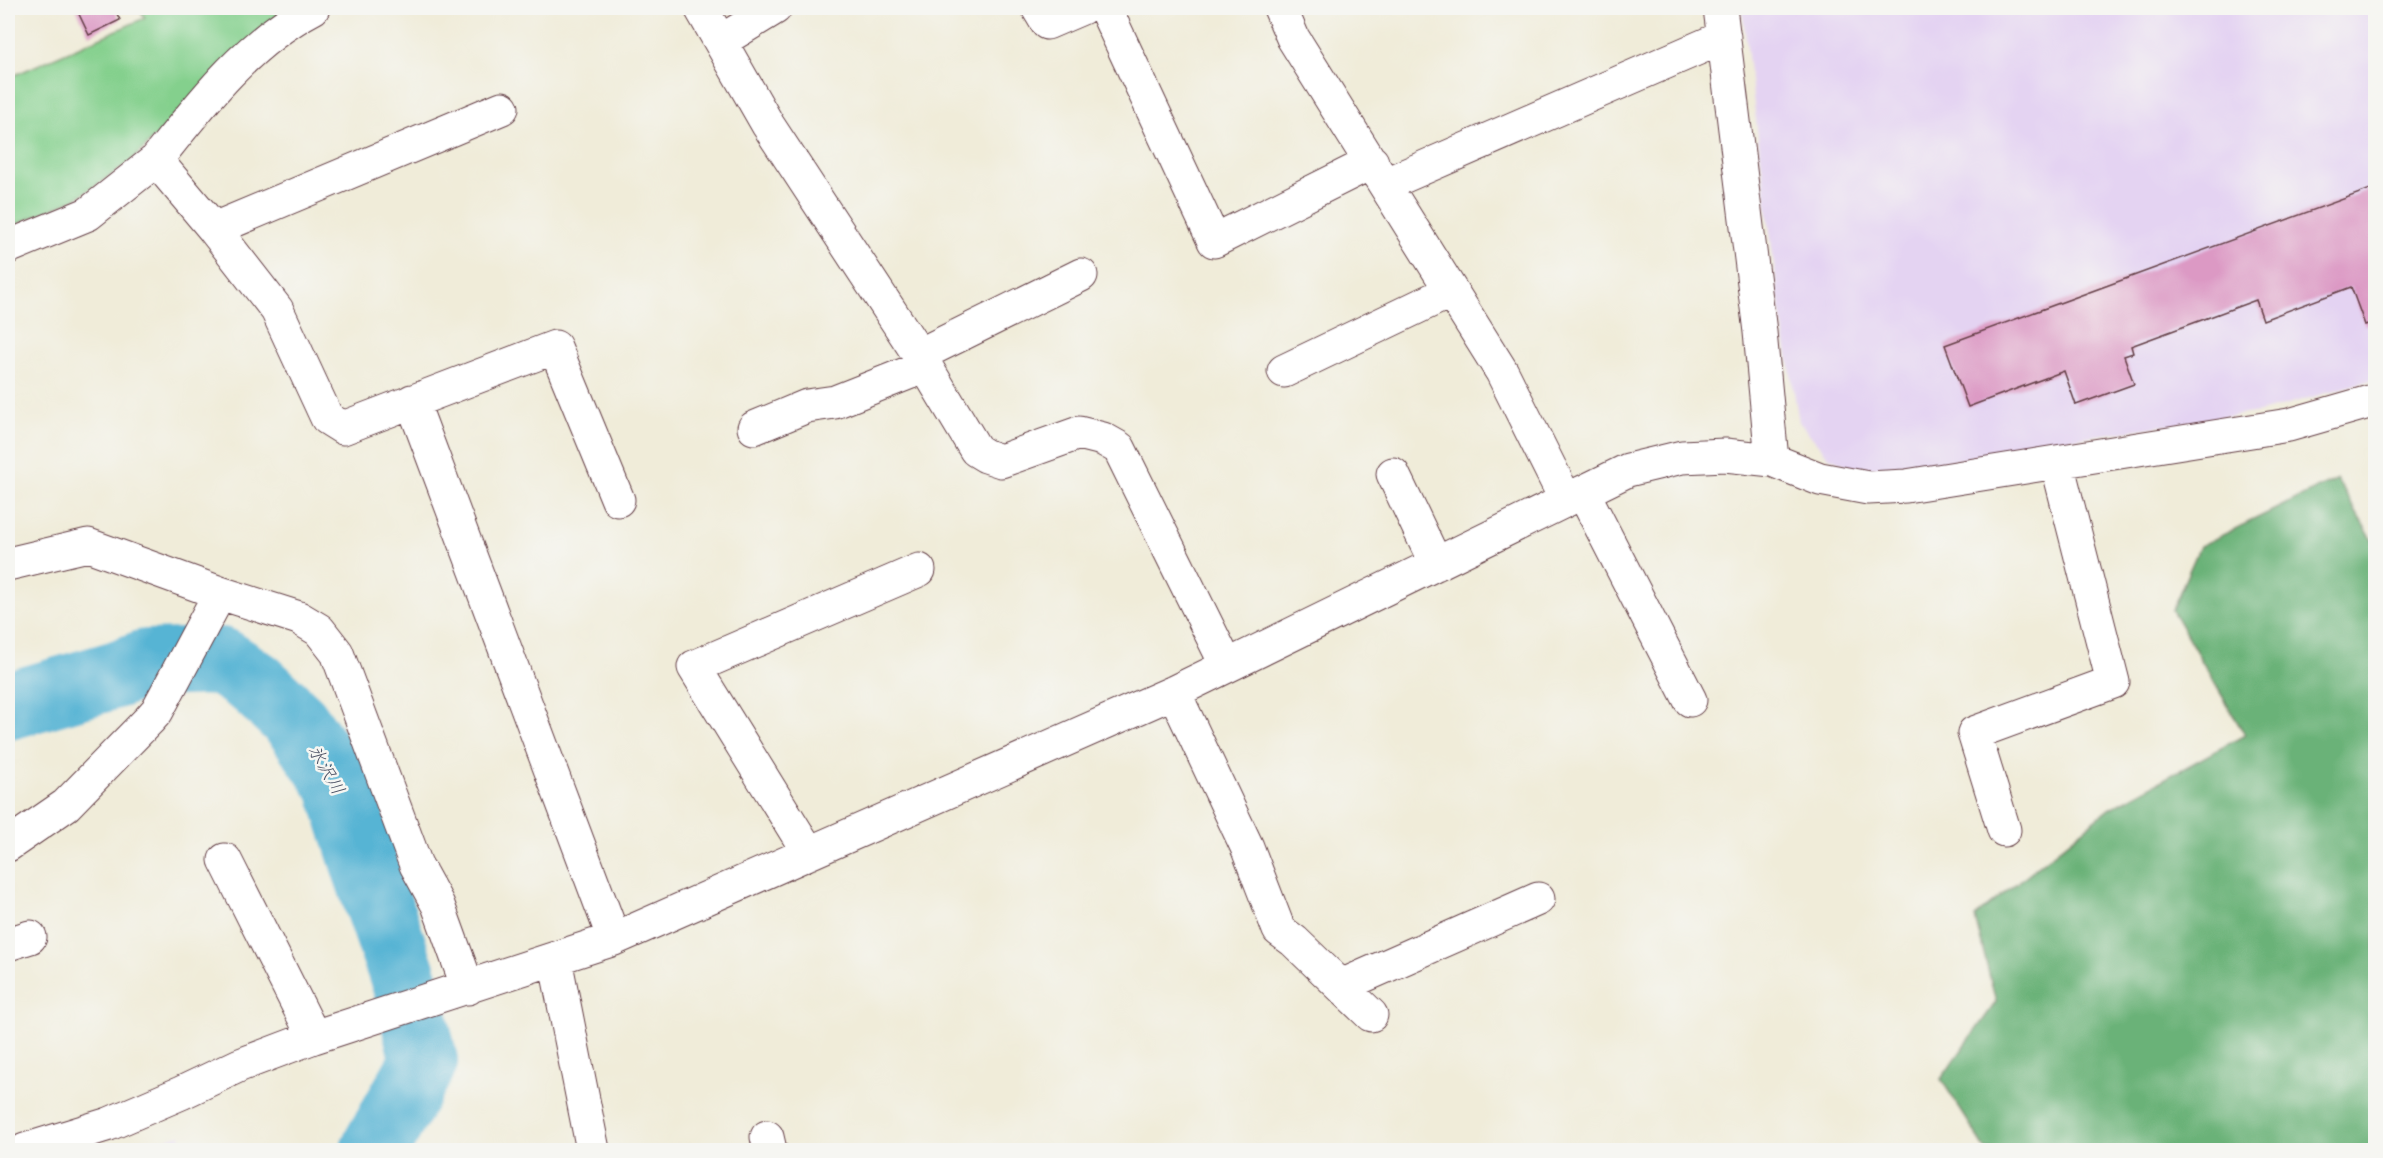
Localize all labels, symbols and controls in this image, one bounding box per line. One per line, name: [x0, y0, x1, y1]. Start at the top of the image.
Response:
water label: 氷沢川: [303, 741, 349, 799]

